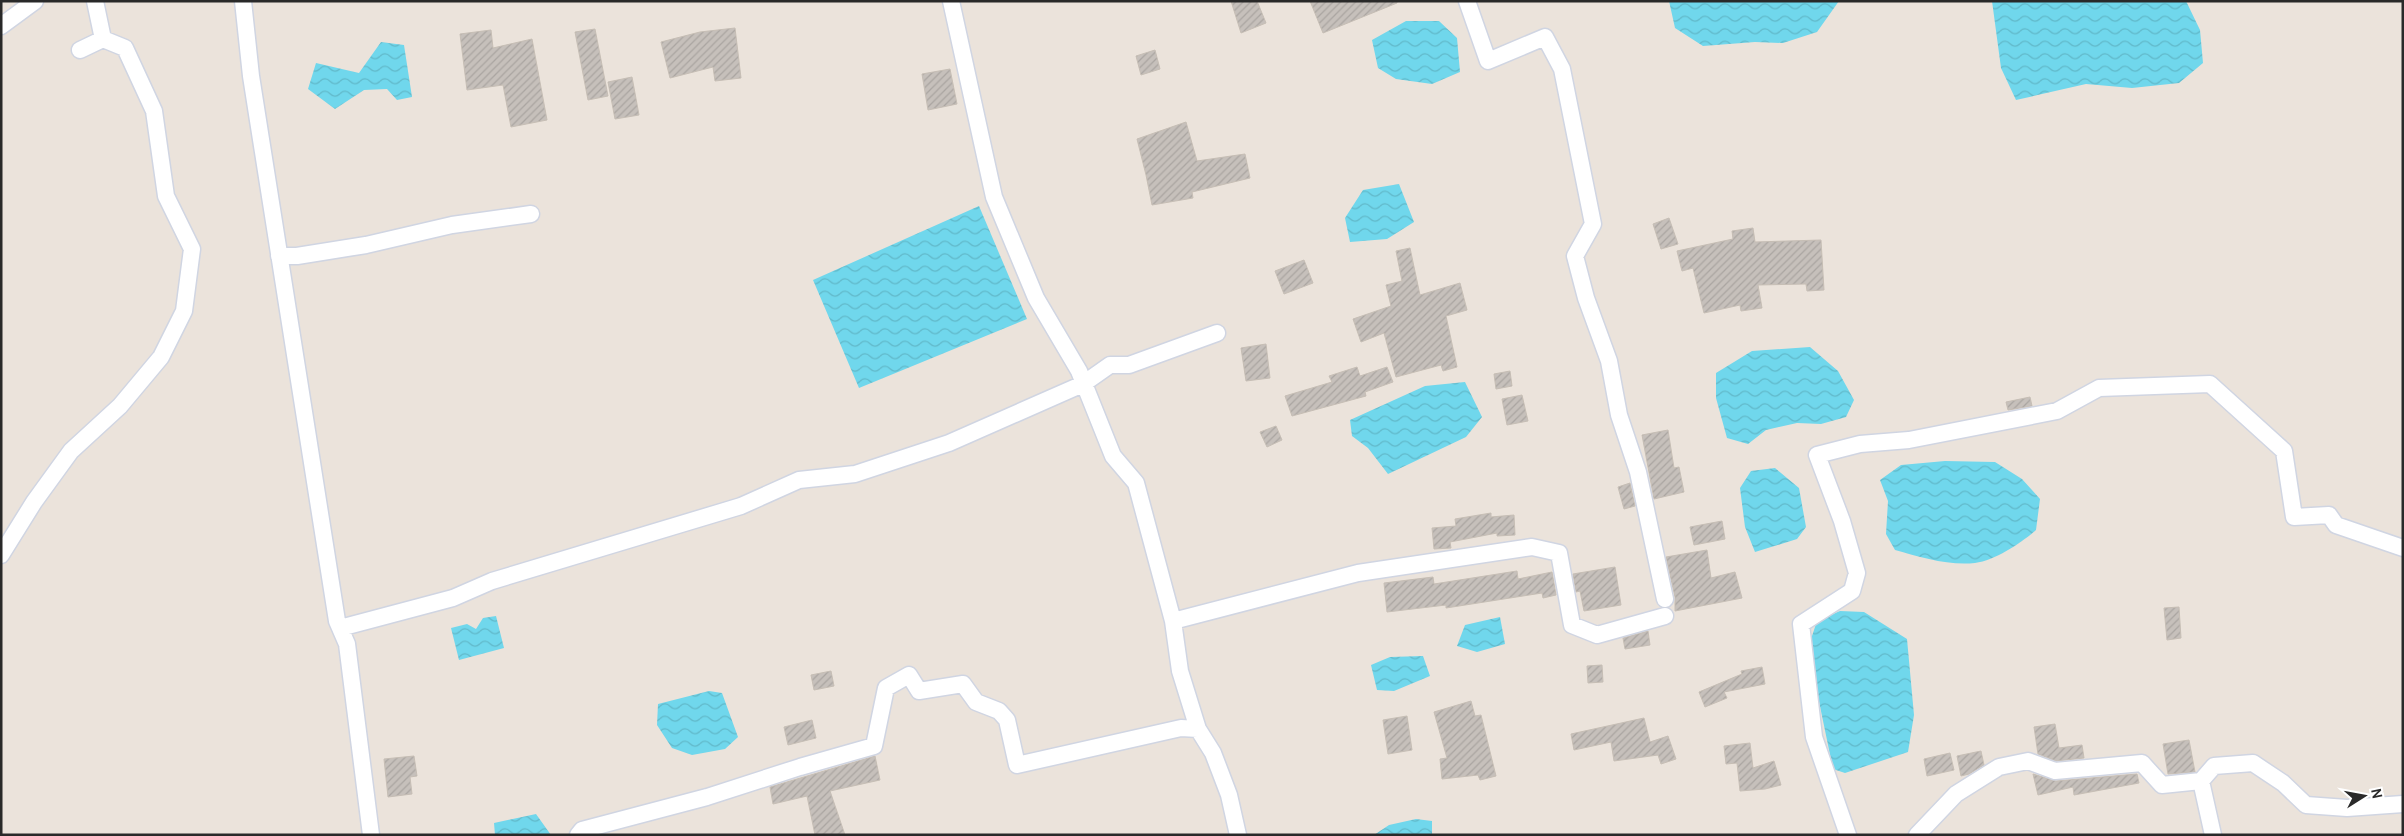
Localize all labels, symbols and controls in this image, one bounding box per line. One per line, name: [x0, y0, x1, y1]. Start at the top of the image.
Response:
north arrow: [2339, 771, 2389, 821]
text: N: [2366, 787, 2385, 800]

